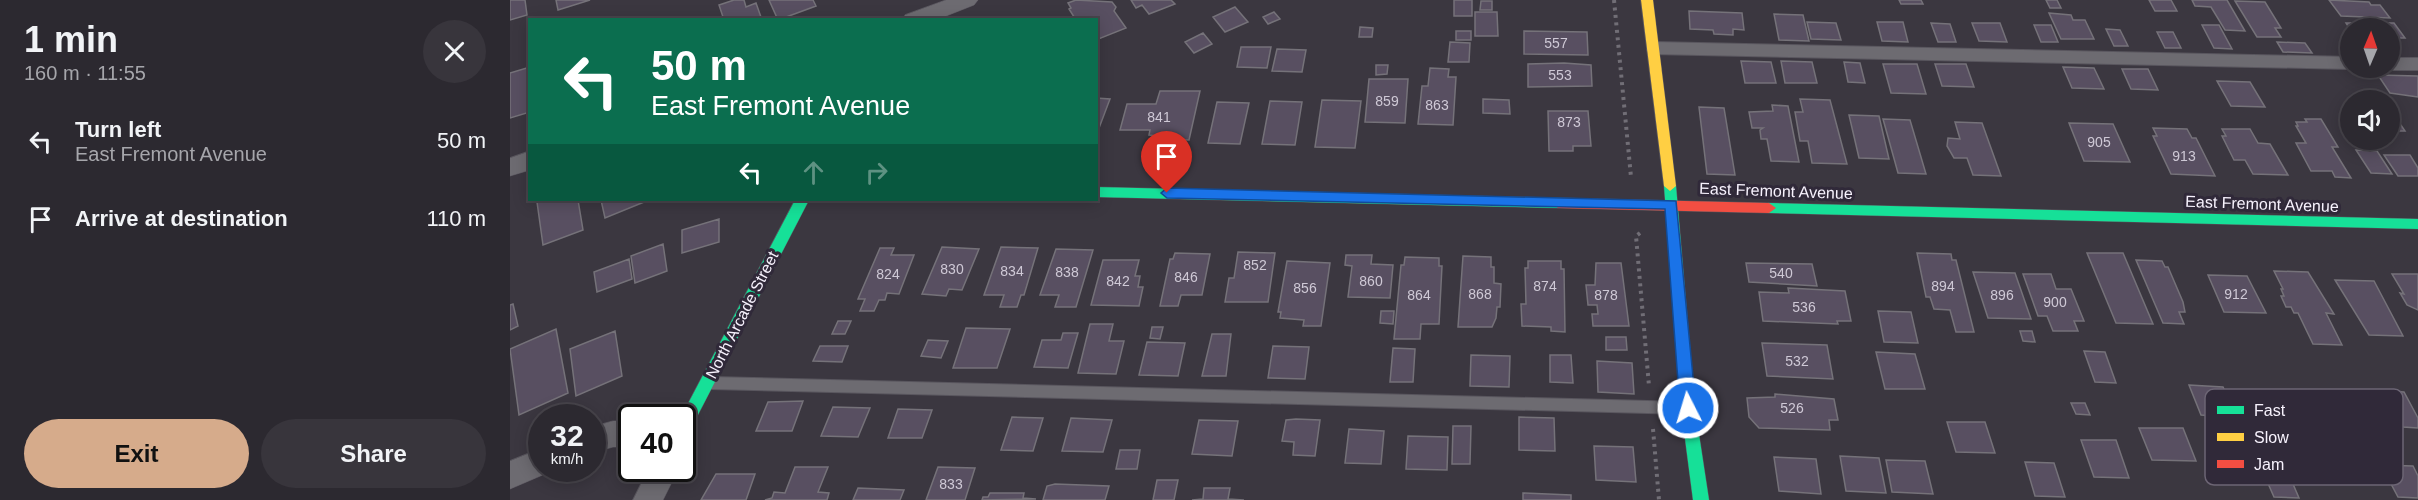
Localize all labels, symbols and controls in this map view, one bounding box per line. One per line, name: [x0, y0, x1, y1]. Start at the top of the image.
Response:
north arrow: [2340, 18, 2400, 78]
map controls: [2340, 18, 2400, 150]
text: 1 min: [24, 19, 118, 60]
button: close: [423, 20, 486, 83]
house number: 557: [1544, 35, 1568, 51]
icon: left: [552, 42, 630, 120]
text: 50 m: [651, 42, 747, 89]
text: 160 m · 11:55: [24, 62, 146, 84]
house number: 553: [1548, 67, 1572, 83]
button: sound: [2340, 90, 2400, 150]
text: East Fremont Avenue: [651, 91, 910, 121]
house number: 859: [1375, 93, 1399, 109]
house number: 863: [1425, 97, 1449, 113]
house number: 841: [1147, 109, 1171, 125]
house number: 873: [1557, 114, 1581, 130]
text: Turn left: [75, 117, 161, 142]
icon: left: [24, 125, 57, 158]
text: 50 m: [437, 128, 486, 153]
pin: [1141, 131, 1192, 193]
house number: 905: [2087, 134, 2111, 150]
icon: arrive: [1150, 140, 1183, 173]
text: East Fremont Avenue: [75, 143, 267, 165]
house number: 913: [2172, 148, 2196, 164]
icon: left: [734, 156, 767, 189]
icon: ahead: [797, 156, 830, 189]
icon: right: [860, 156, 893, 189]
street label: East Fremont Avenue: [1699, 180, 1853, 202]
street label: East Fremont Avenue: [2185, 193, 2339, 215]
icon: arrive: [24, 203, 57, 236]
text: Arrive at destination: [75, 206, 288, 231]
text: 110 m: [426, 206, 486, 231]
street label: North Arcade Street: [703, 248, 782, 381]
house number: 852: [1243, 257, 1267, 273]
house number: 830: [940, 261, 964, 277]
house number: 834: [1000, 263, 1024, 279]
house number: 838: [1055, 264, 1079, 280]
house number: 540: [1769, 265, 1793, 281]
house number: 824: [876, 266, 900, 282]
house number: 846: [1174, 269, 1198, 285]
house number: 842: [1106, 273, 1130, 289]
house number: 860: [1359, 273, 1383, 289]
house number: 874: [1533, 278, 1557, 294]
house number: 894: [1931, 278, 1955, 294]
house number: 856: [1293, 280, 1317, 296]
house number: 868: [1468, 286, 1492, 302]
house number: 912: [2224, 286, 2248, 302]
house number: 864: [1407, 287, 1431, 303]
house number: 878: [1594, 287, 1618, 303]
house number: 896: [1990, 287, 2014, 303]
house number: 900: [2043, 294, 2067, 310]
house number: 536: [1792, 299, 1816, 315]
house number: 532: [1785, 353, 1809, 369]
position arrow: [1656, 376, 1720, 440]
legend: [2205, 389, 2403, 485]
house number: 526: [1780, 400, 1804, 416]
text: Fast: [2254, 402, 2286, 419]
speed limit sign: 40: [618, 404, 696, 482]
button: Exit: [24, 419, 249, 488]
button: Share: [261, 419, 486, 488]
text: 32: [550, 419, 584, 452]
text: Slow: [2254, 429, 2289, 446]
text: km/h: [551, 450, 583, 467]
text: Jam: [2254, 456, 2284, 473]
house number: 833: [939, 476, 963, 492]

